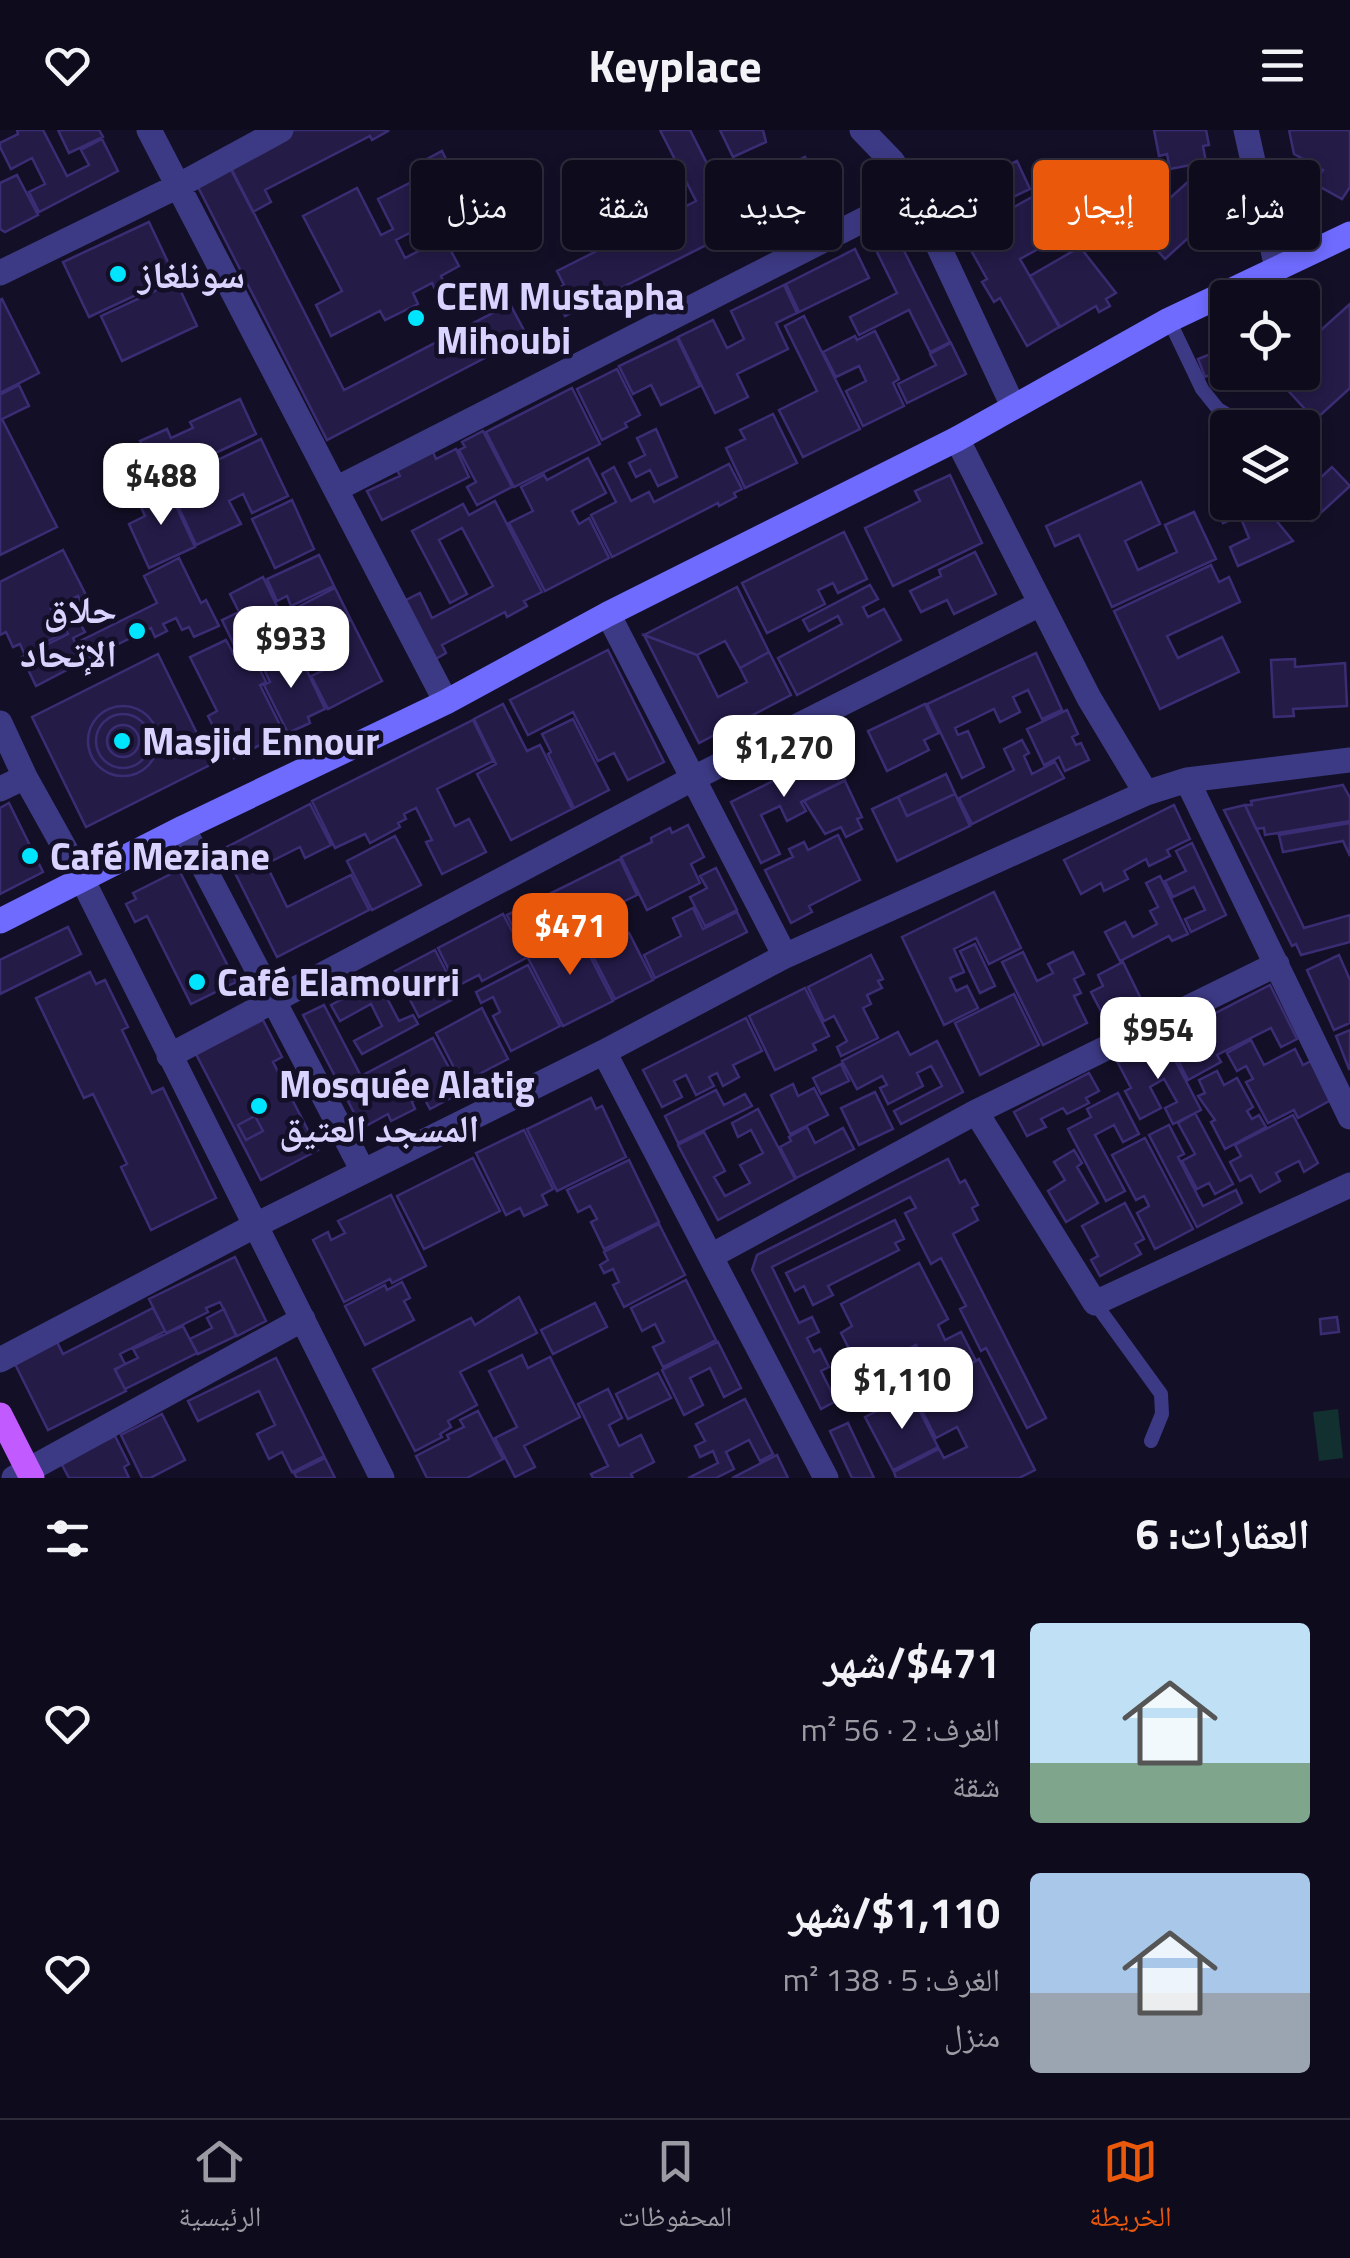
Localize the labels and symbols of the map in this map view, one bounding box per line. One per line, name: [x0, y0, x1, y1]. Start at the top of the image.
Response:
place label: سونلغاز: [136, 245, 245, 303]
marker: سونلغاز: [107, 263, 129, 285]
place label: CEM Mustapha Mihoubi: [436, 267, 685, 369]
marker: CEM Mustapha Mihoubi: [405, 307, 427, 329]
pin: $488: [102, 443, 220, 528]
place label: حلاق الإتحاد: [20, 580, 117, 682]
pin: $933: [232, 606, 350, 691]
marker: حلاق الإتحاد: [126, 620, 148, 642]
place label: Masjid Ennour: [142, 712, 379, 770]
pin: $1,270: [703, 715, 865, 800]
marker: Masjid Ennour: [111, 730, 133, 752]
place label: Café Meziane: [50, 827, 270, 885]
marker: Café Meziane: [19, 845, 41, 867]
pin: $471: [511, 893, 629, 978]
place label: Café Elamourri: [217, 953, 460, 1011]
marker: Café Elamourri: [186, 971, 208, 993]
pin: $954: [1099, 997, 1217, 1082]
place label: Mosquée Alatig المسجد العتيق: [279, 1055, 535, 1157]
marker: Mosquée Alatig المسجد العتيق: [248, 1095, 270, 1117]
pin: $1,110: [821, 1347, 983, 1432]

